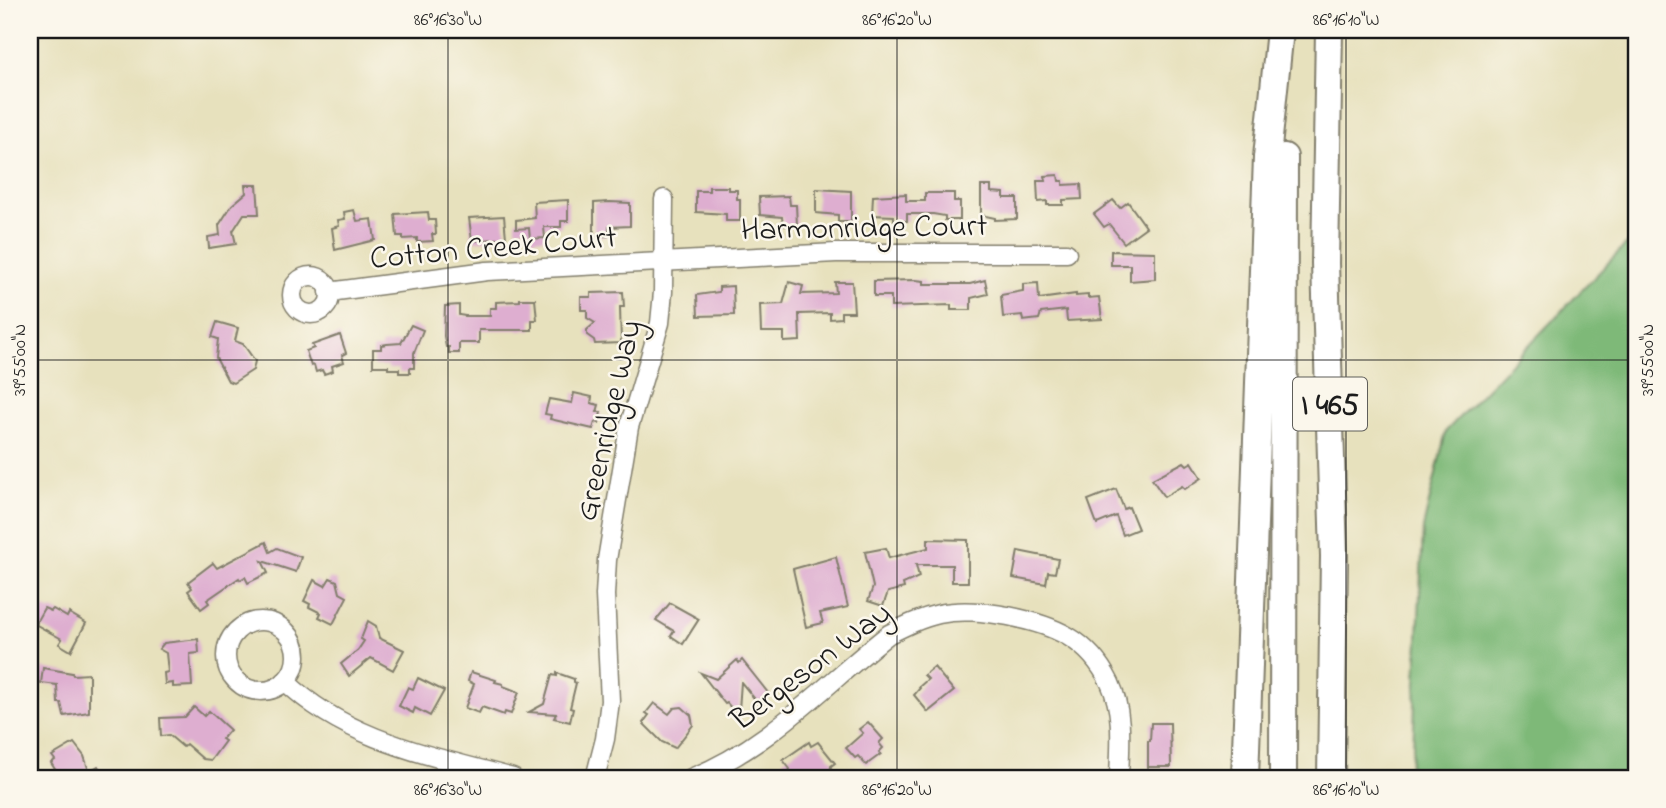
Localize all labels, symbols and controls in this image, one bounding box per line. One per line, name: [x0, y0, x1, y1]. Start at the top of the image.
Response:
text: 86°16'30"W: [414, 8, 482, 34]
text: 86°16'20"W: [862, 8, 932, 34]
text: 86°16'10"W: [1313, 8, 1379, 34]
street label: Harmonridge Court: [740, 204, 988, 255]
street label: Cotton Creek Court: [368, 215, 619, 284]
street label: Greenridge Way: [564, 316, 656, 526]
text: 39°55'00"N: [8, 324, 34, 396]
text: 39°55'00"N: [1636, 324, 1662, 396]
road number: I 465: [1293, 378, 1367, 430]
street label: Bergeson Way: [721, 592, 903, 745]
text: 86°16'30"W: [414, 778, 482, 804]
text: 86°16'20"W: [862, 778, 932, 804]
text: 86°16'10"W: [1313, 778, 1379, 804]

